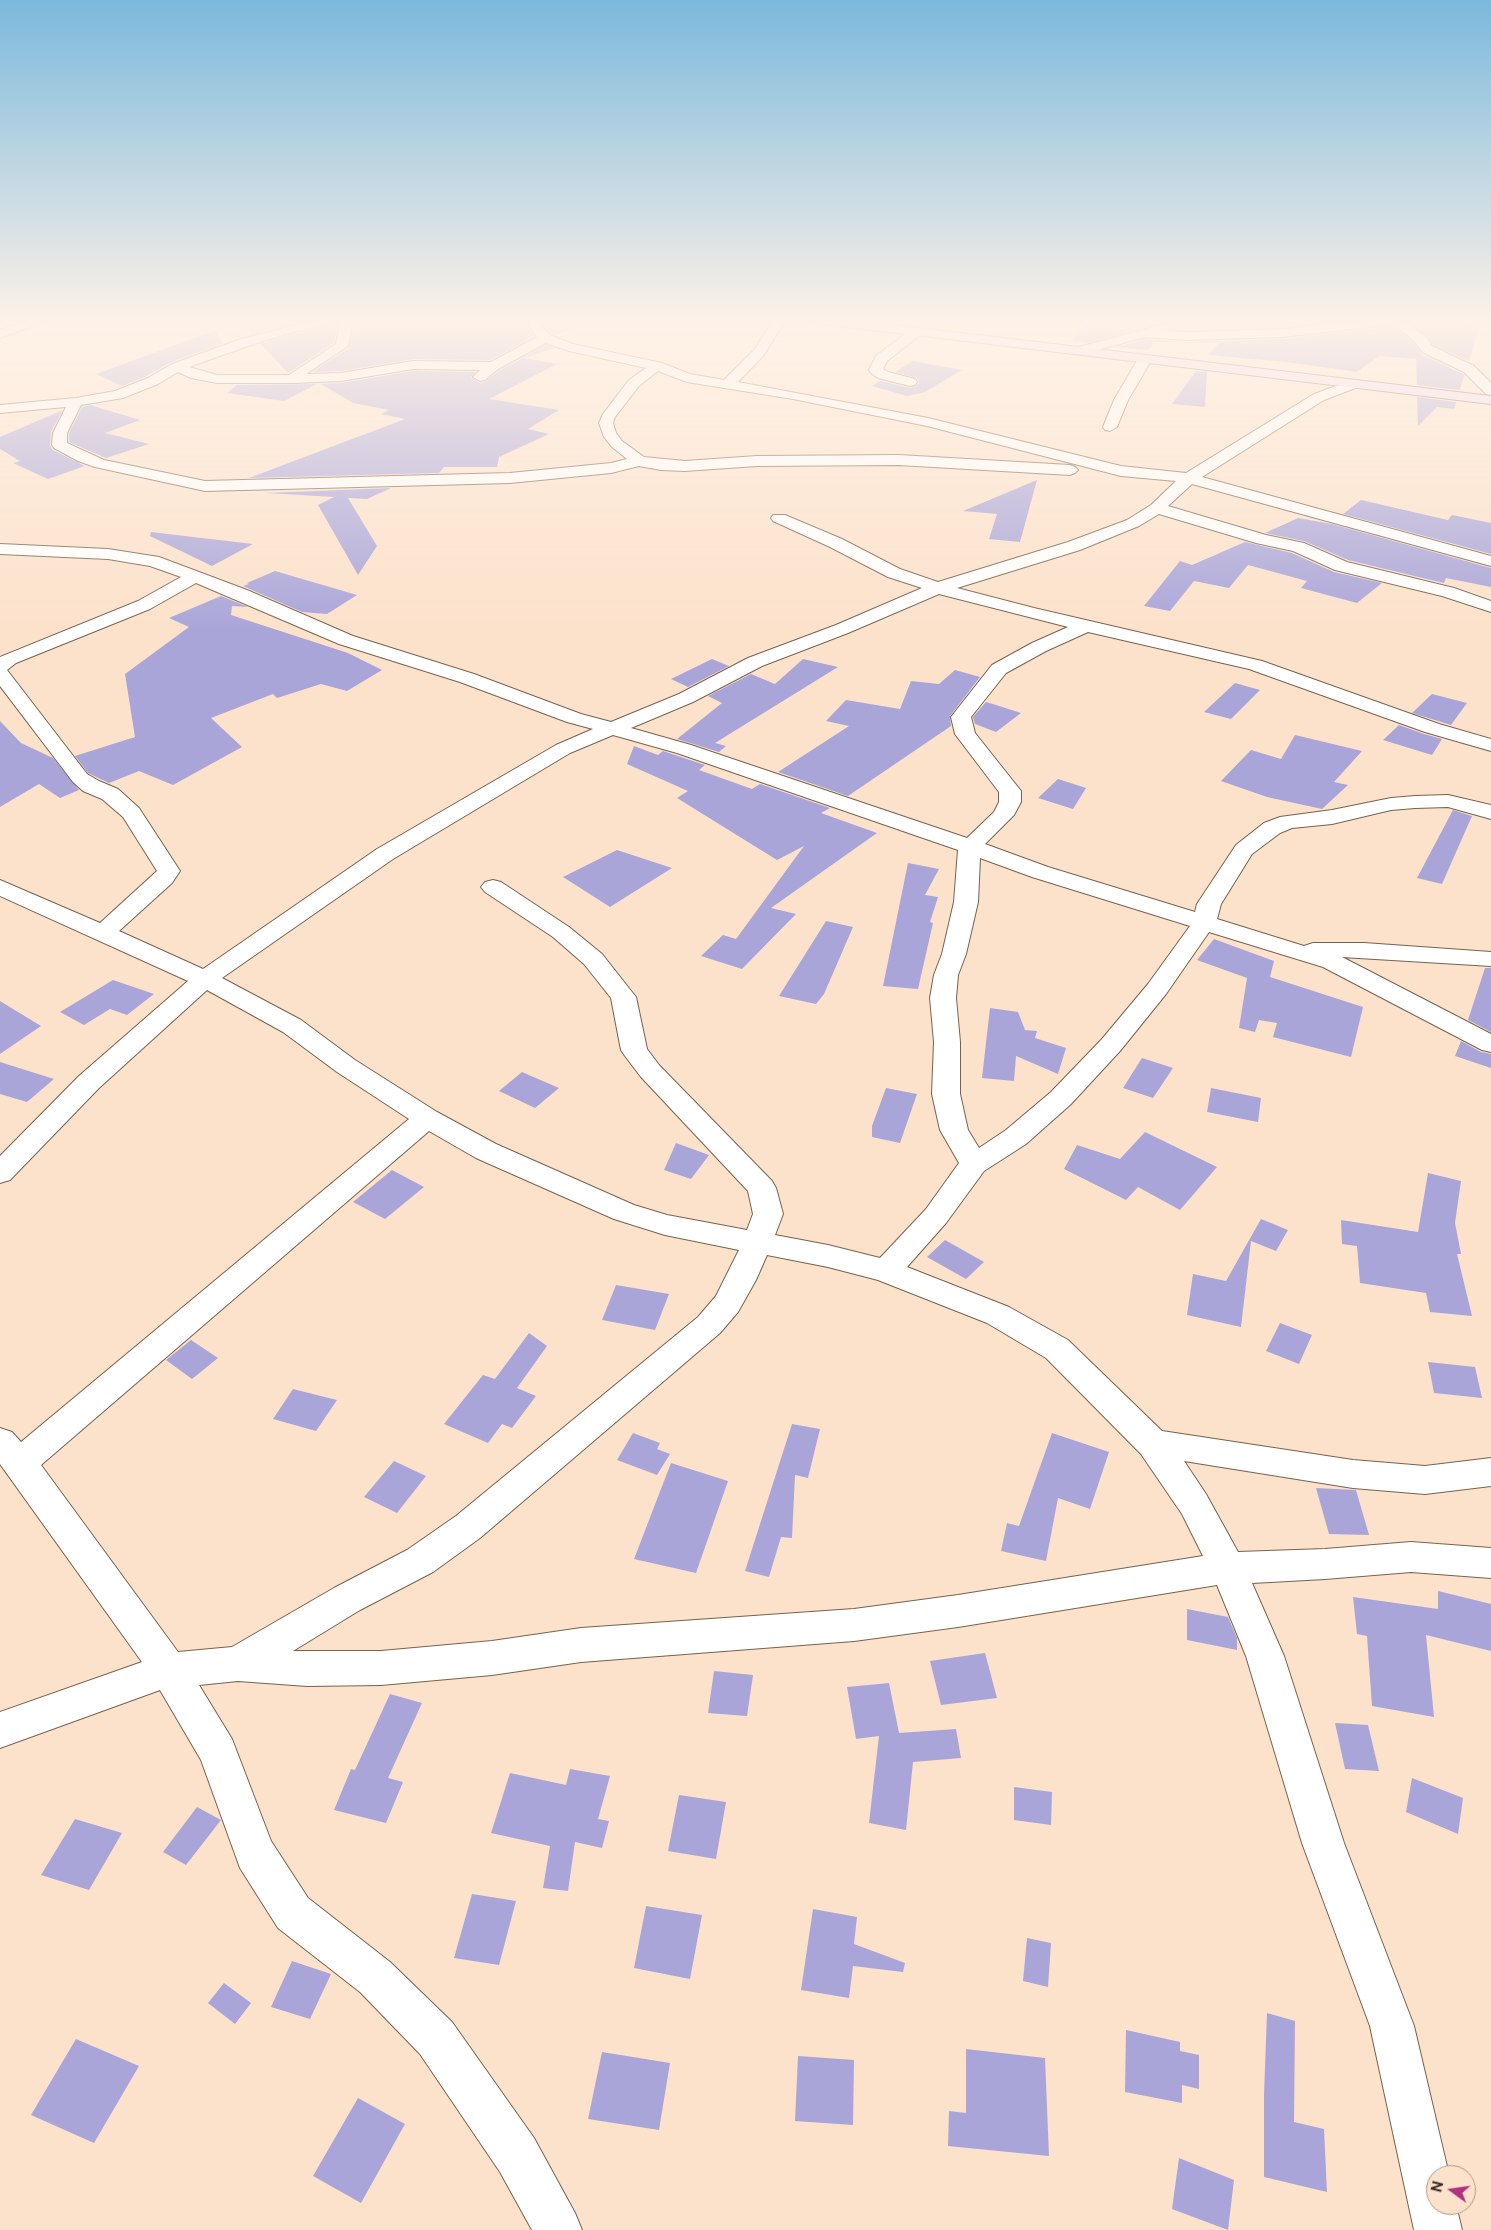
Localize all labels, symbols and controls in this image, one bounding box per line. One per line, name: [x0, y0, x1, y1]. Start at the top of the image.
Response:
north arrow: [1426, 2165, 1476, 2215]
text: N: [1428, 2179, 1447, 2194]

